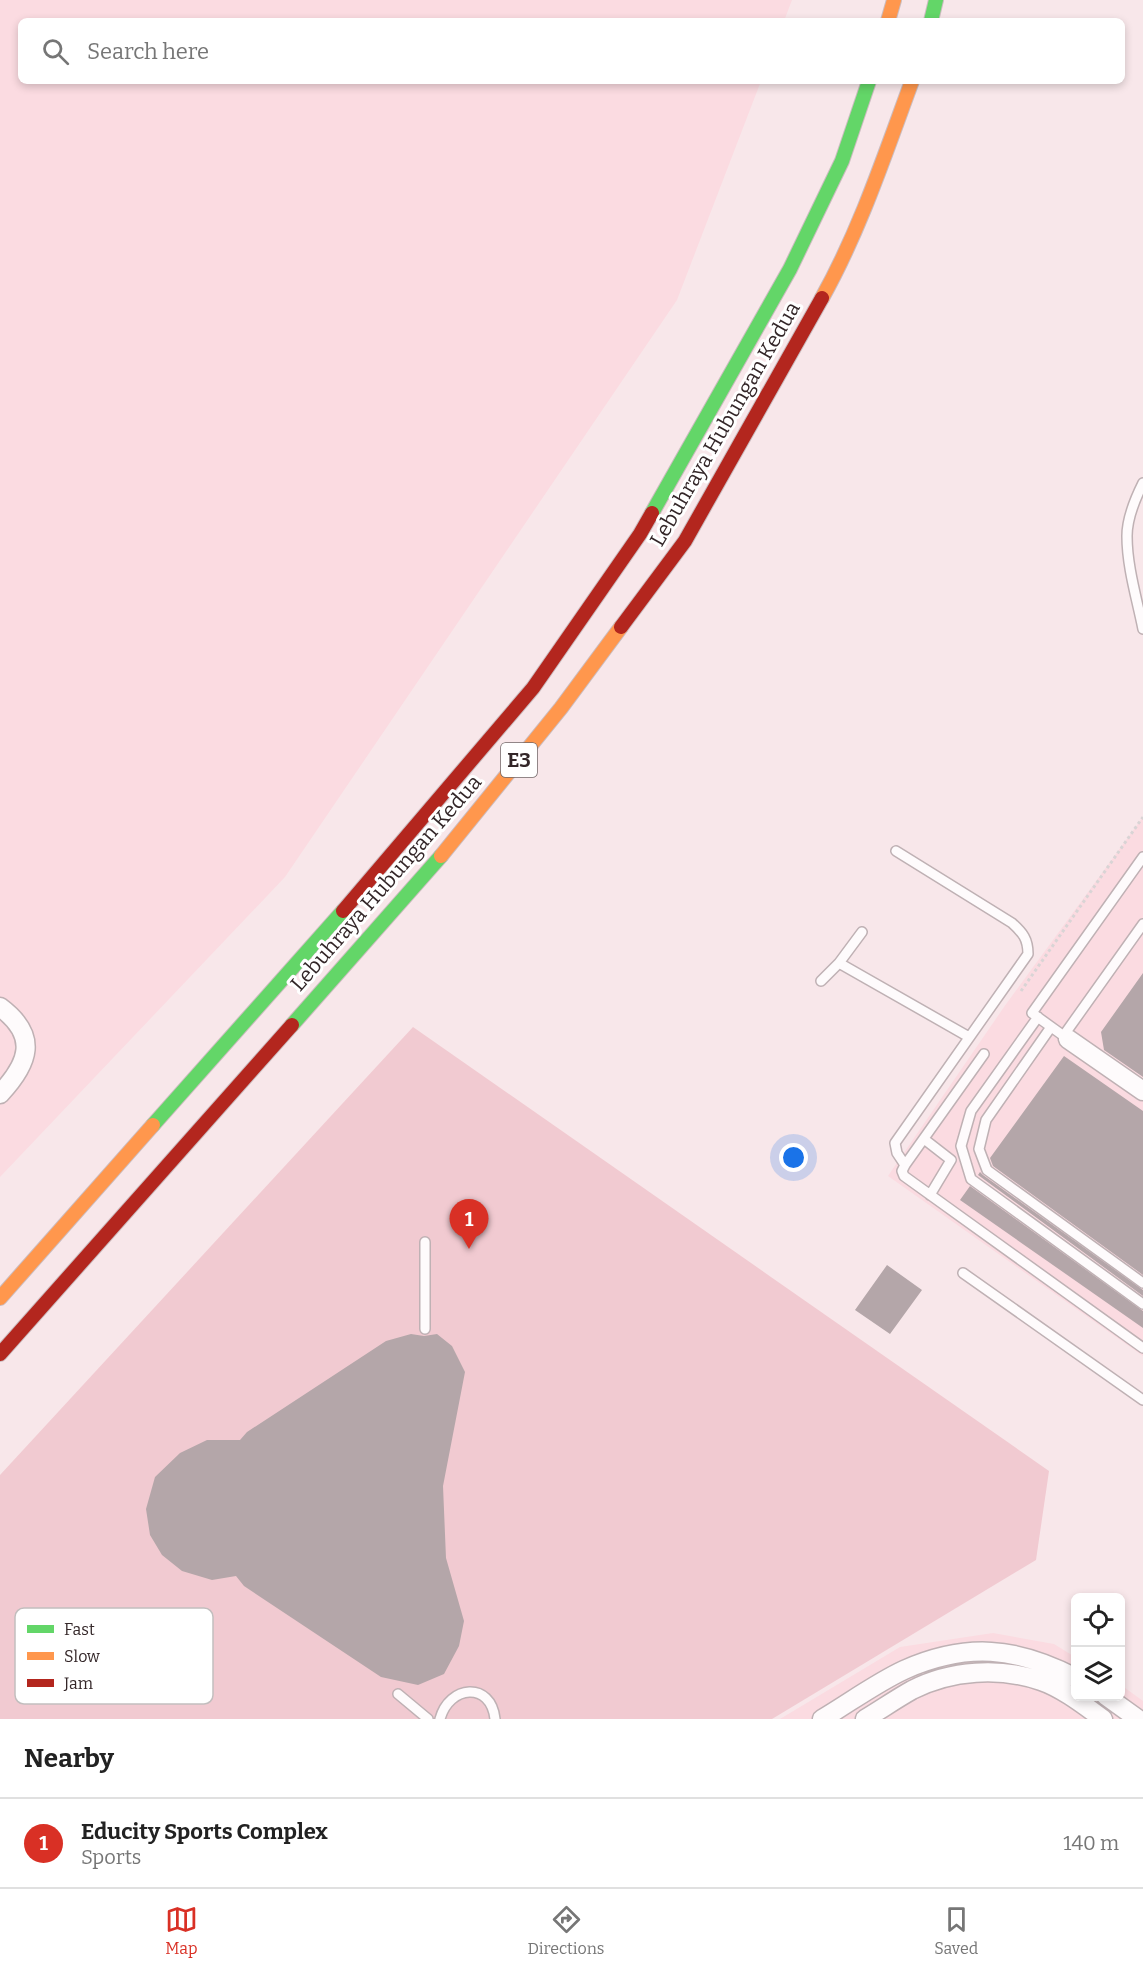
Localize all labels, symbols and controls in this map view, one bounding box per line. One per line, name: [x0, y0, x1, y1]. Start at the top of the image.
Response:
search box: [18, 18, 1125, 84]
icon: search: [39, 35, 72, 68]
text: Search here: [87, 38, 209, 65]
street label: Lebuhraya Hubungan Kedua: [644, 297, 806, 551]
road number: E3: [501, 743, 537, 777]
street label: Lebuhraya Hubungan Kedua: [285, 769, 487, 996]
your location: [779, 1143, 808, 1172]
pin: 1: [450, 1200, 488, 1249]
map controls: [1071, 1593, 1125, 1701]
button: locate: [1071, 1593, 1125, 1647]
legend: [15, 1608, 213, 1704]
text: Fast: [64, 1620, 95, 1639]
text: Slow: [64, 1647, 100, 1666]
button: layers: [1071, 1647, 1125, 1701]
text: Jam: [63, 1674, 93, 1693]
text: Nearby: [24, 1743, 114, 1774]
text: Educity Sports Complex: [81, 1818, 328, 1845]
text: 1: [39, 1831, 48, 1855]
text: 140 m: [1063, 1831, 1119, 1855]
text: Sports: [81, 1845, 141, 1869]
tab: Map: [165, 1903, 198, 1958]
tab: Directions: [528, 1903, 605, 1958]
tab: Saved: [934, 1903, 978, 1958]

